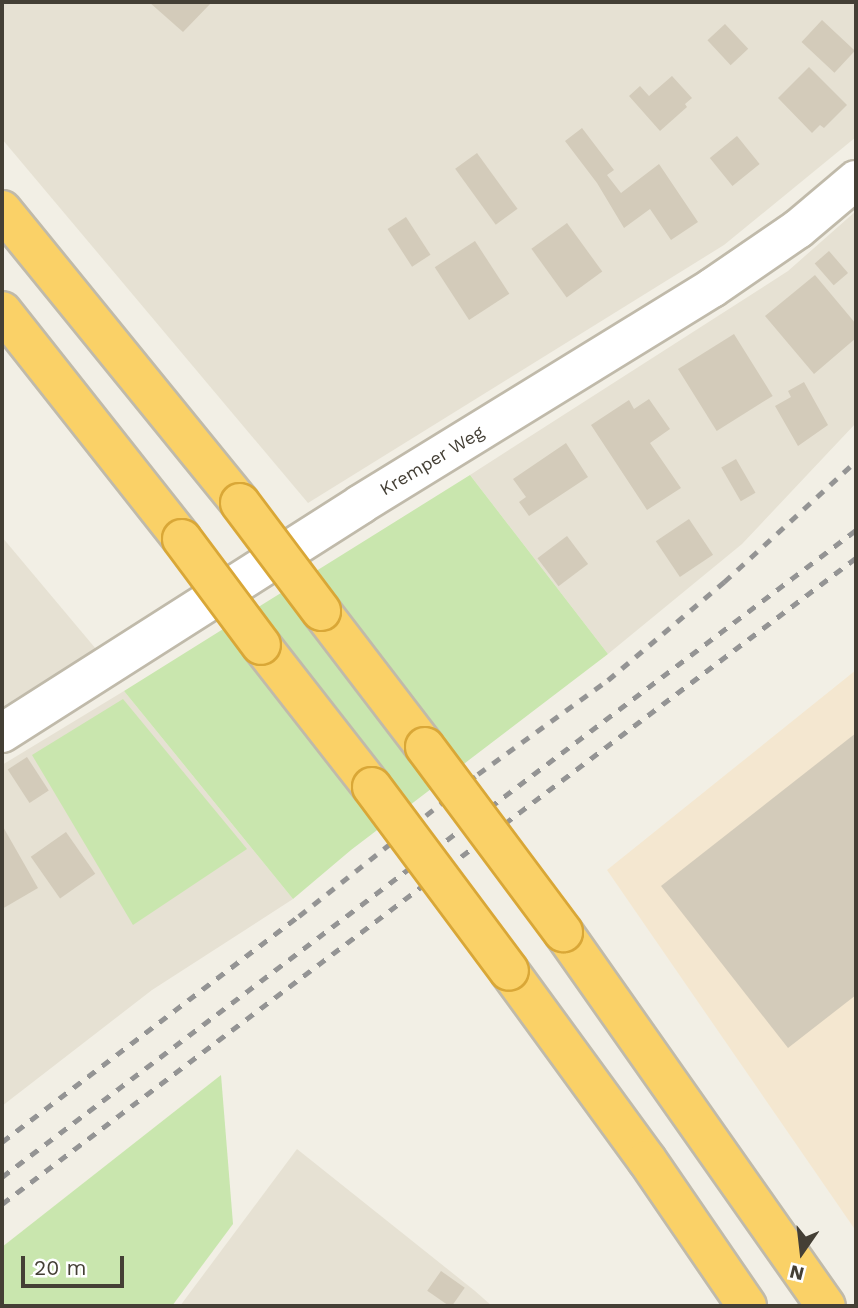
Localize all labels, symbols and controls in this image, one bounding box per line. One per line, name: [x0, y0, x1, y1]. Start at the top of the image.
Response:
street label: Kremper Weg: [376, 421, 488, 501]
north arrow: [767, 1217, 837, 1287]
scale bar: [24, 1242, 128, 1286]
text: 20 m: [34, 1255, 86, 1280]
text: N: [787, 1260, 806, 1286]

